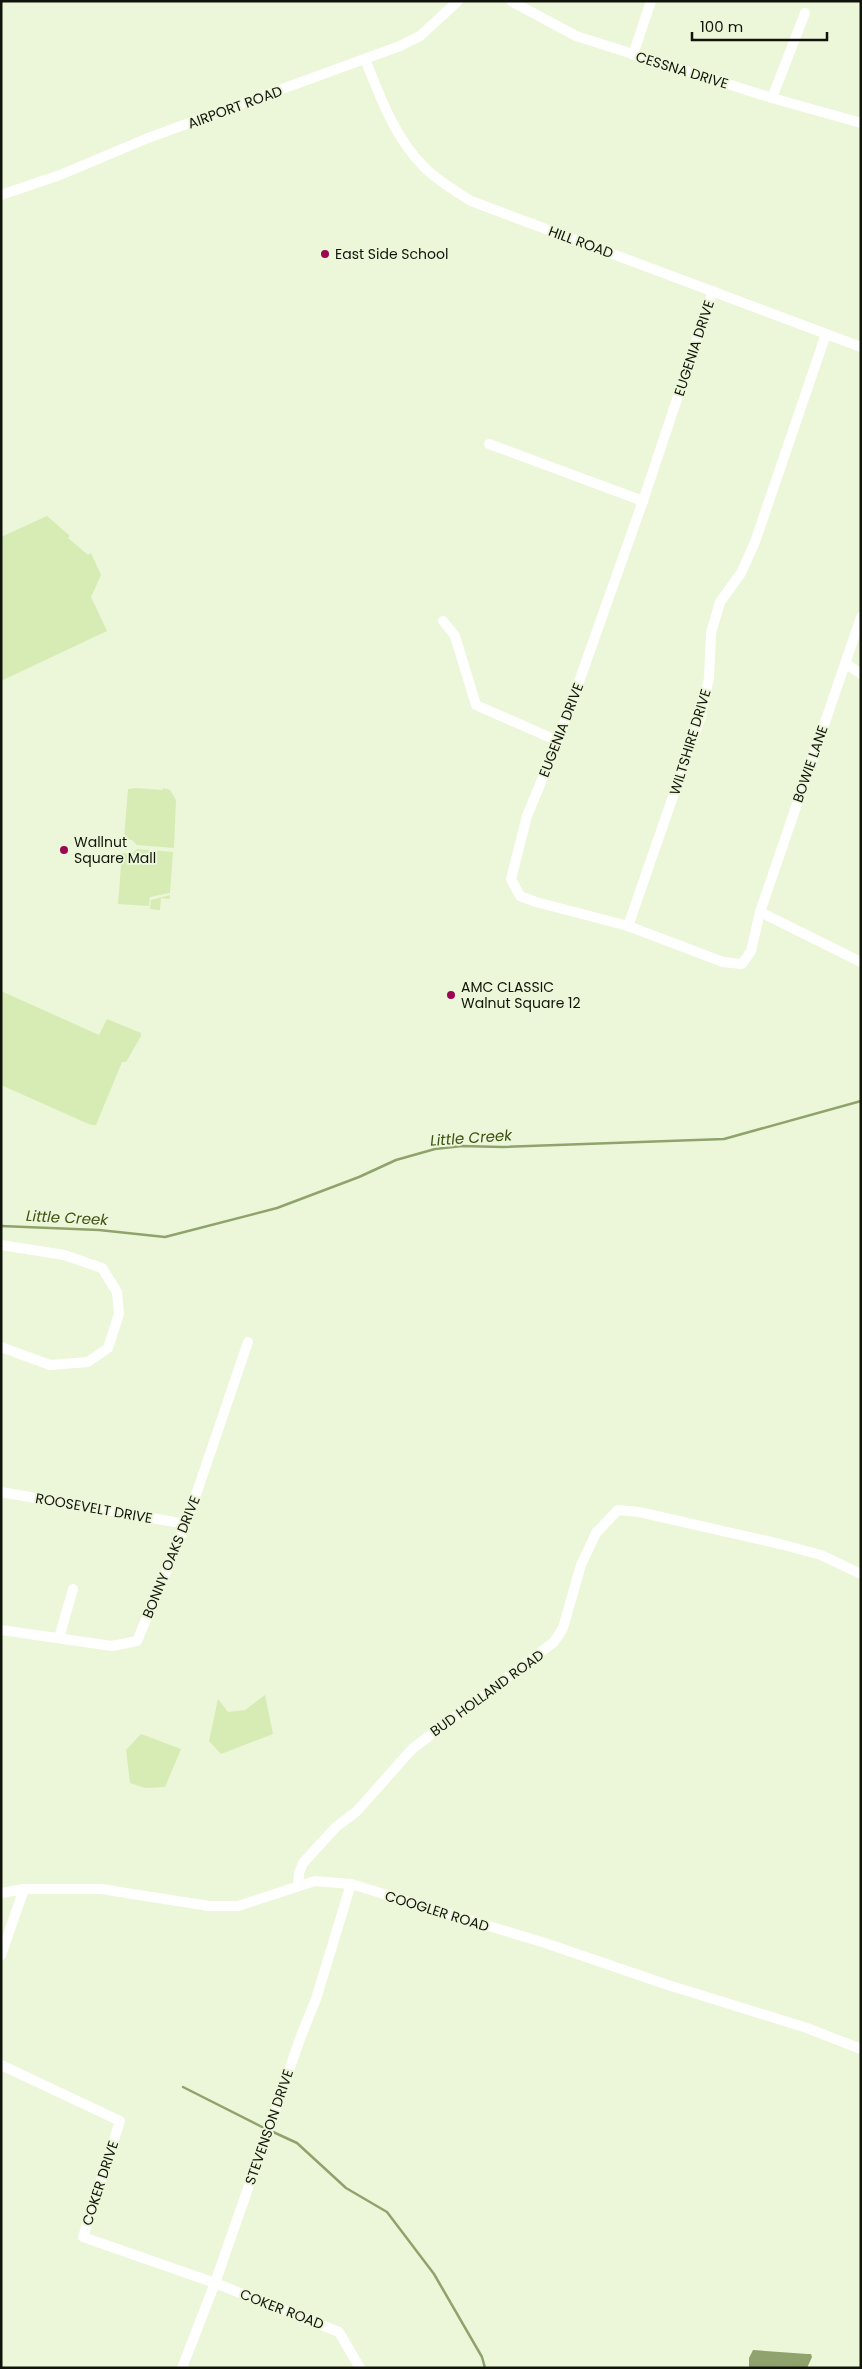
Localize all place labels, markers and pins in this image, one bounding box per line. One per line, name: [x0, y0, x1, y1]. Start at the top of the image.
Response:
place label: East Side School: [335, 244, 448, 264]
marker: East Side School: [319, 248, 331, 260]
place label: Wallnut Square Mall: [74, 832, 156, 868]
marker: Wallnut Square Mall: [58, 844, 70, 856]
place label: AMC CLASSIC Walnut Square 12: [461, 977, 581, 1013]
marker: AMC CLASSIC Walnut Square 12: [445, 989, 457, 1001]

